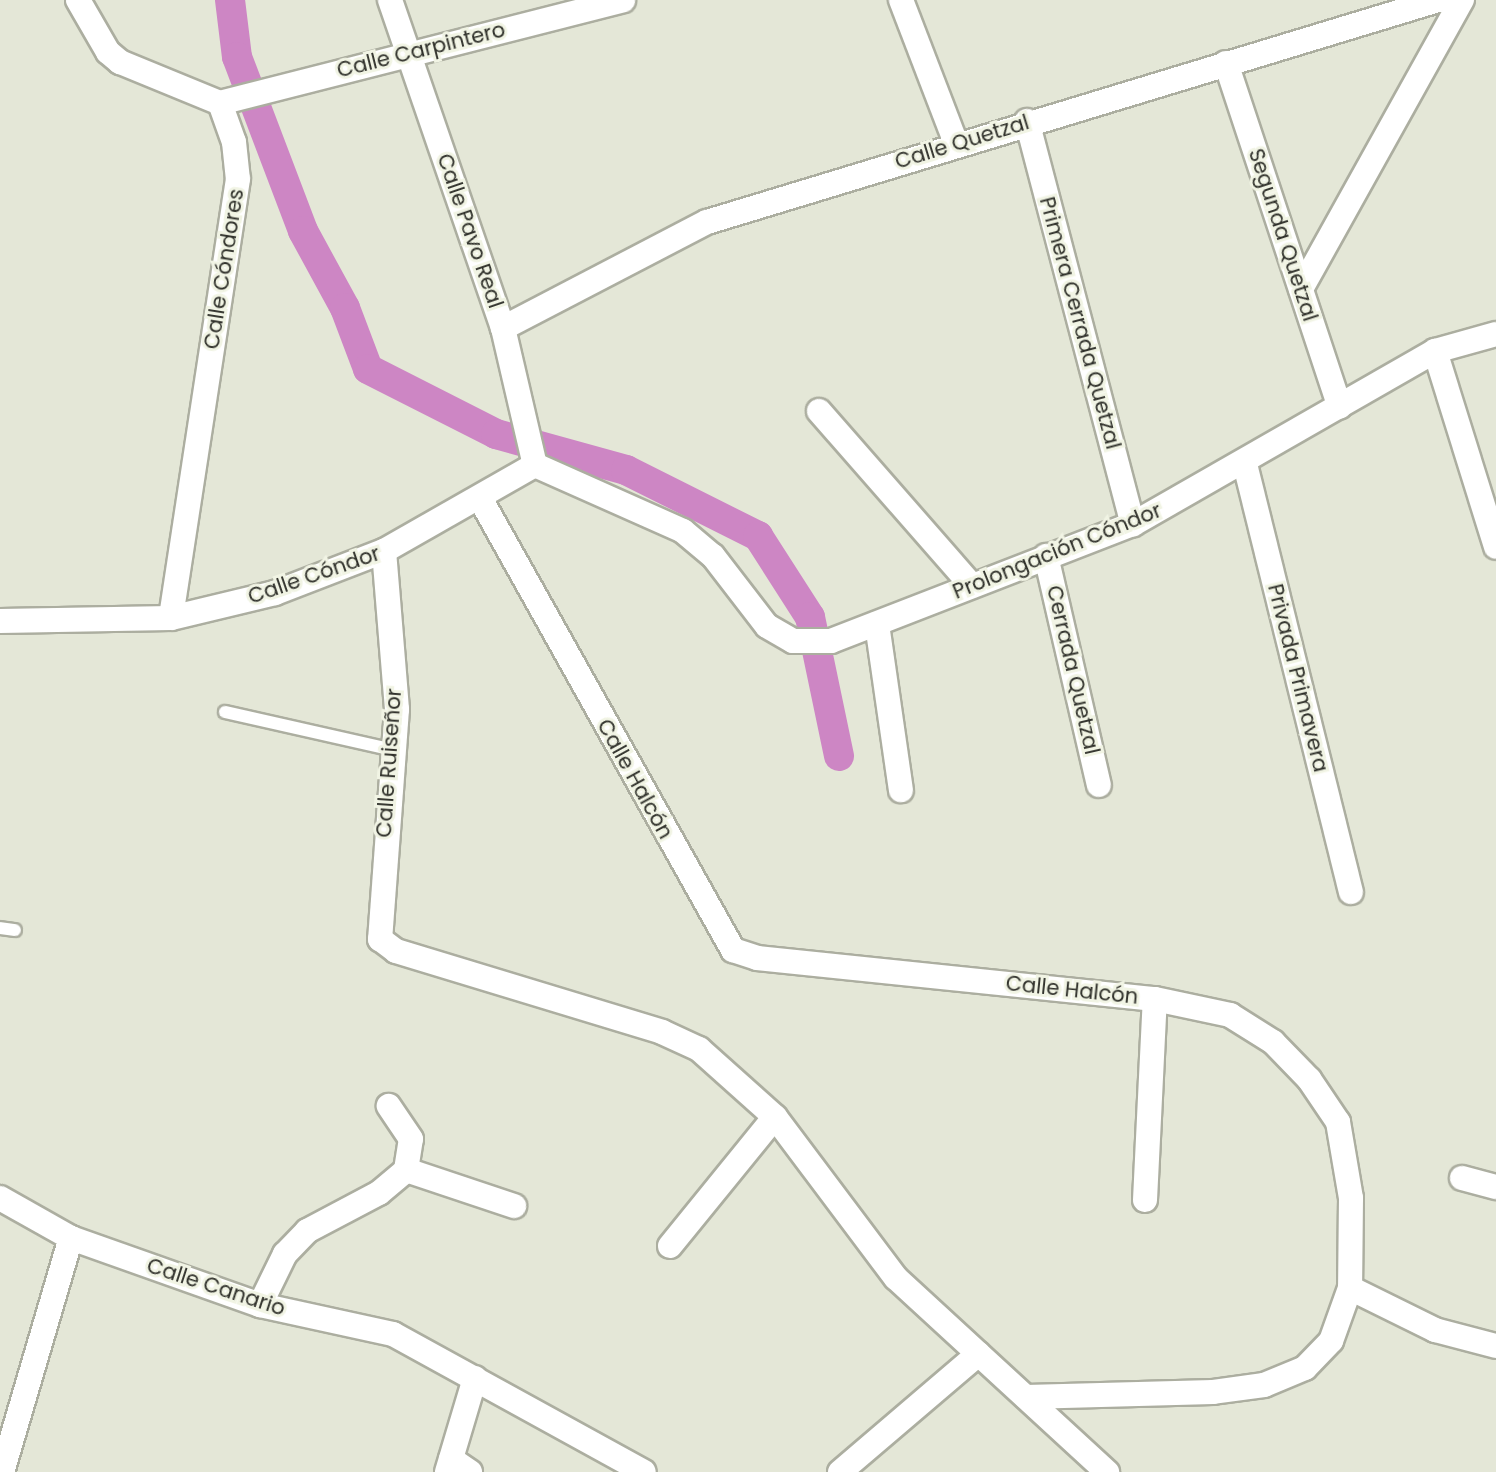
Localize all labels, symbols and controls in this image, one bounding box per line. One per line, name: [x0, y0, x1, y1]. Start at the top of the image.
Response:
street label: Calle Carpintero: [334, 17, 508, 83]
street label: Calle Quetzal: [892, 110, 1032, 174]
street label: Segunda Quetzal: [1243, 146, 1323, 324]
street label: Calle Pavo Real: [432, 150, 508, 312]
street label: Calle Cóndores: [199, 187, 249, 351]
street label: Primera Cerrada Quetzal: [1034, 194, 1126, 452]
street label: Prolongación Cóndor: [949, 498, 1165, 604]
street label: Calle Cóndor: [245, 541, 383, 609]
street label: Privada Primavera: [1262, 581, 1334, 775]
street label: Cerrada Quetzal: [1041, 583, 1105, 757]
street label: Calle Ruiseñor: [371, 688, 407, 838]
street label: Calle Halcón: [592, 715, 678, 843]
street label: Calle Halcón: [1005, 971, 1139, 1009]
street label: Calle Canario: [144, 1253, 288, 1321]

